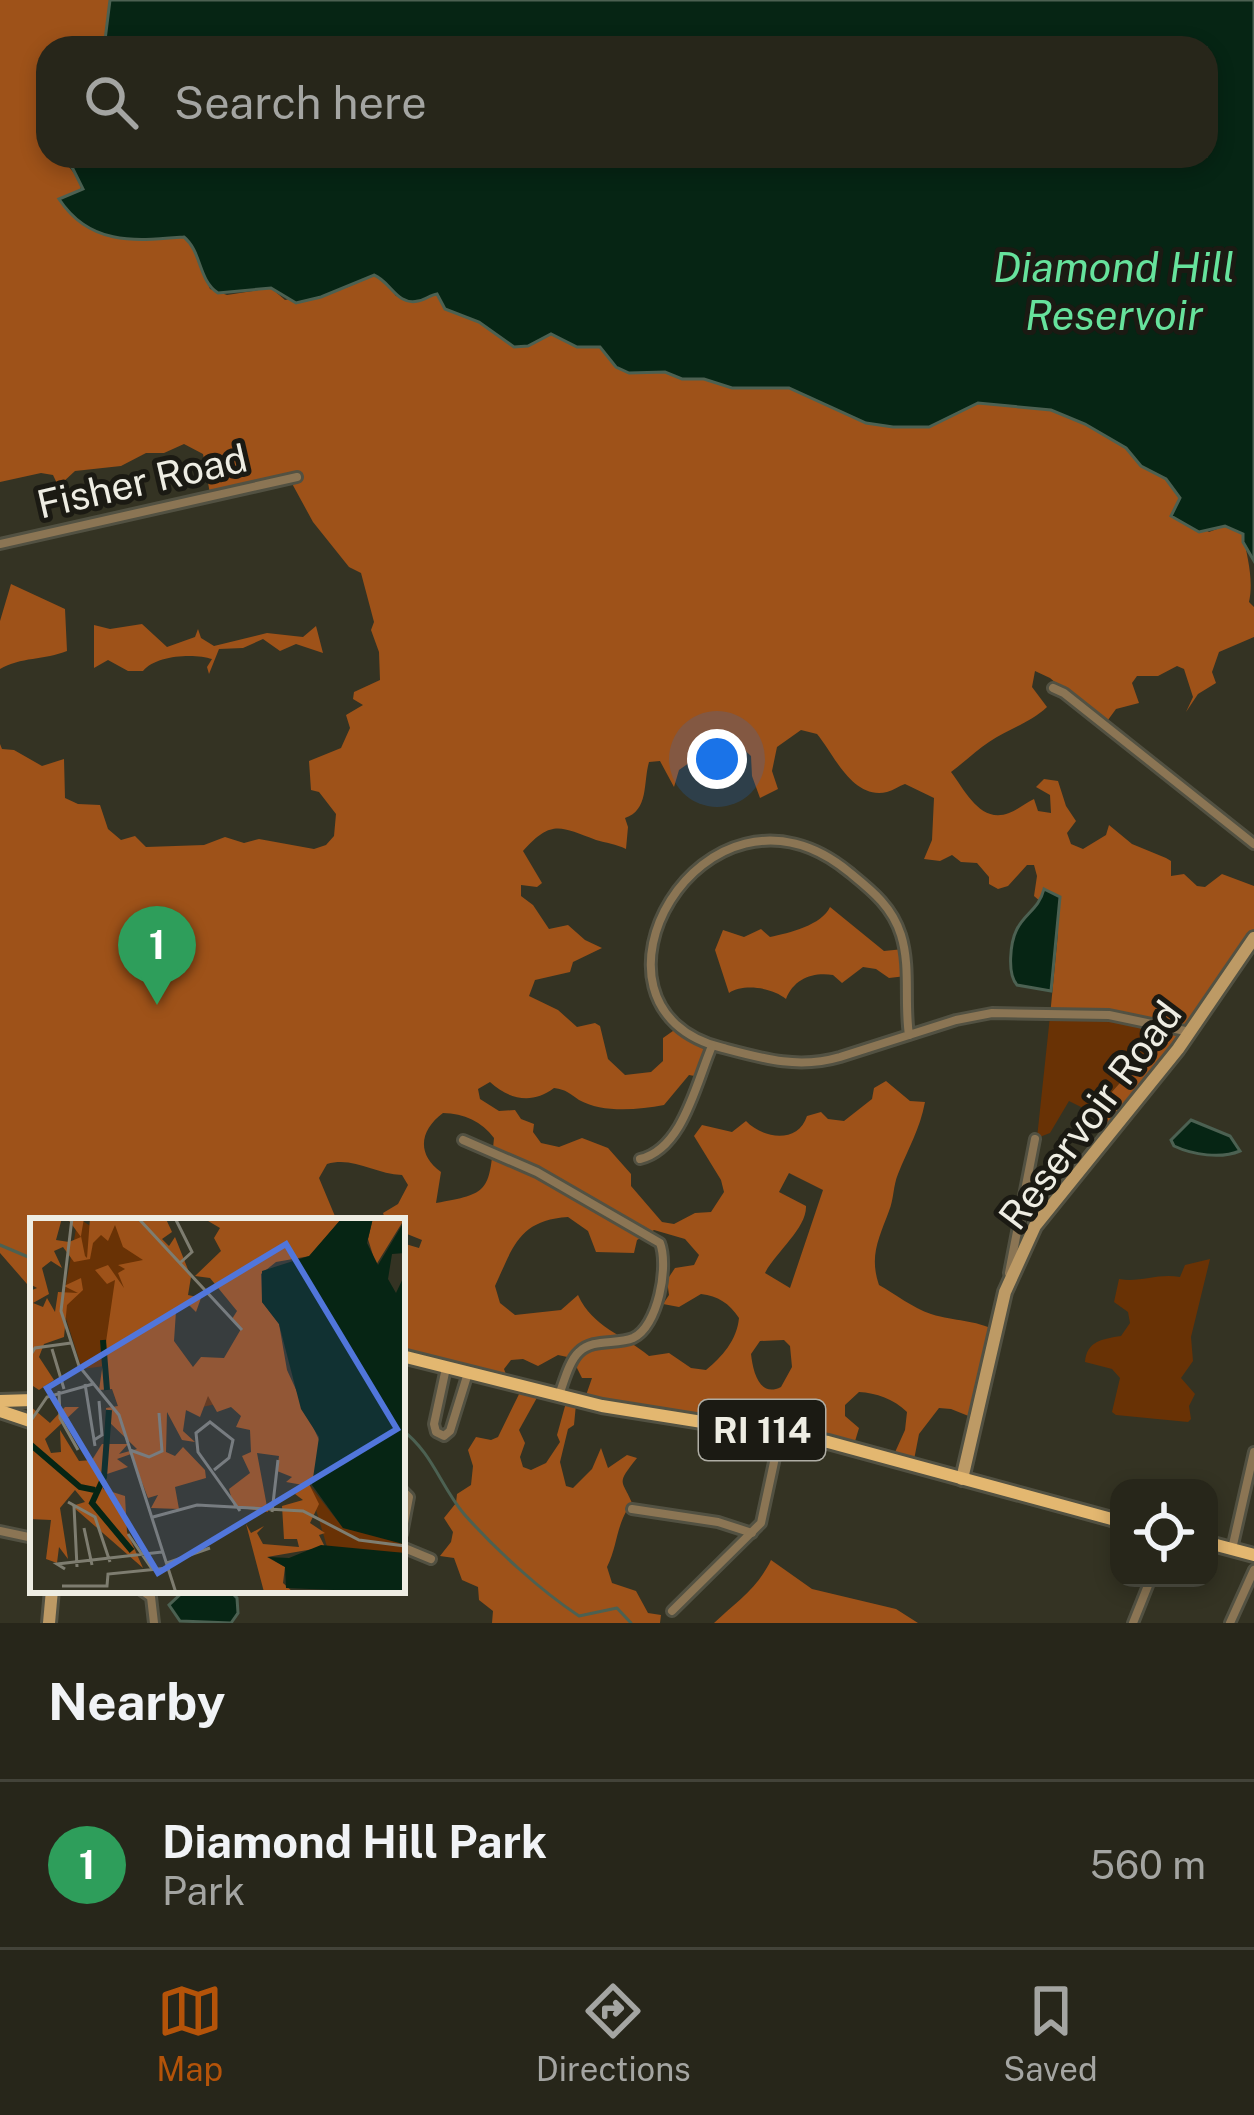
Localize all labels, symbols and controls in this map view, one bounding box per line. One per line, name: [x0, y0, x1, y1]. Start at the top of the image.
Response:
search box: [36, 36, 1218, 168]
icon: search: [78, 69, 144, 135]
text: Search here: [174, 76, 427, 129]
water label: Diamond Hill Reservoir: [993, 242, 1235, 339]
street label: Fisher Road: [32, 434, 252, 528]
your location: [687, 729, 747, 789]
pin: 1: [118, 906, 196, 1005]
street label: Reservoir Road: [989, 992, 1191, 1238]
inset map: [30, 1218, 405, 1593]
road number: RI 114: [699, 1400, 825, 1460]
map controls: [1110, 1479, 1218, 1587]
button: locate: [1110, 1479, 1218, 1587]
text: Nearby: [48, 1672, 225, 1731]
text: Diamond Hill Park: [162, 1815, 547, 1868]
text: 1: [79, 1842, 95, 1888]
text: 560 m: [1090, 1842, 1206, 1888]
text: Park: [162, 1868, 245, 1914]
tab: Map: [156, 1978, 223, 2088]
tab: Directions: [536, 1978, 691, 2088]
tab: Saved: [1003, 1978, 1098, 2088]

